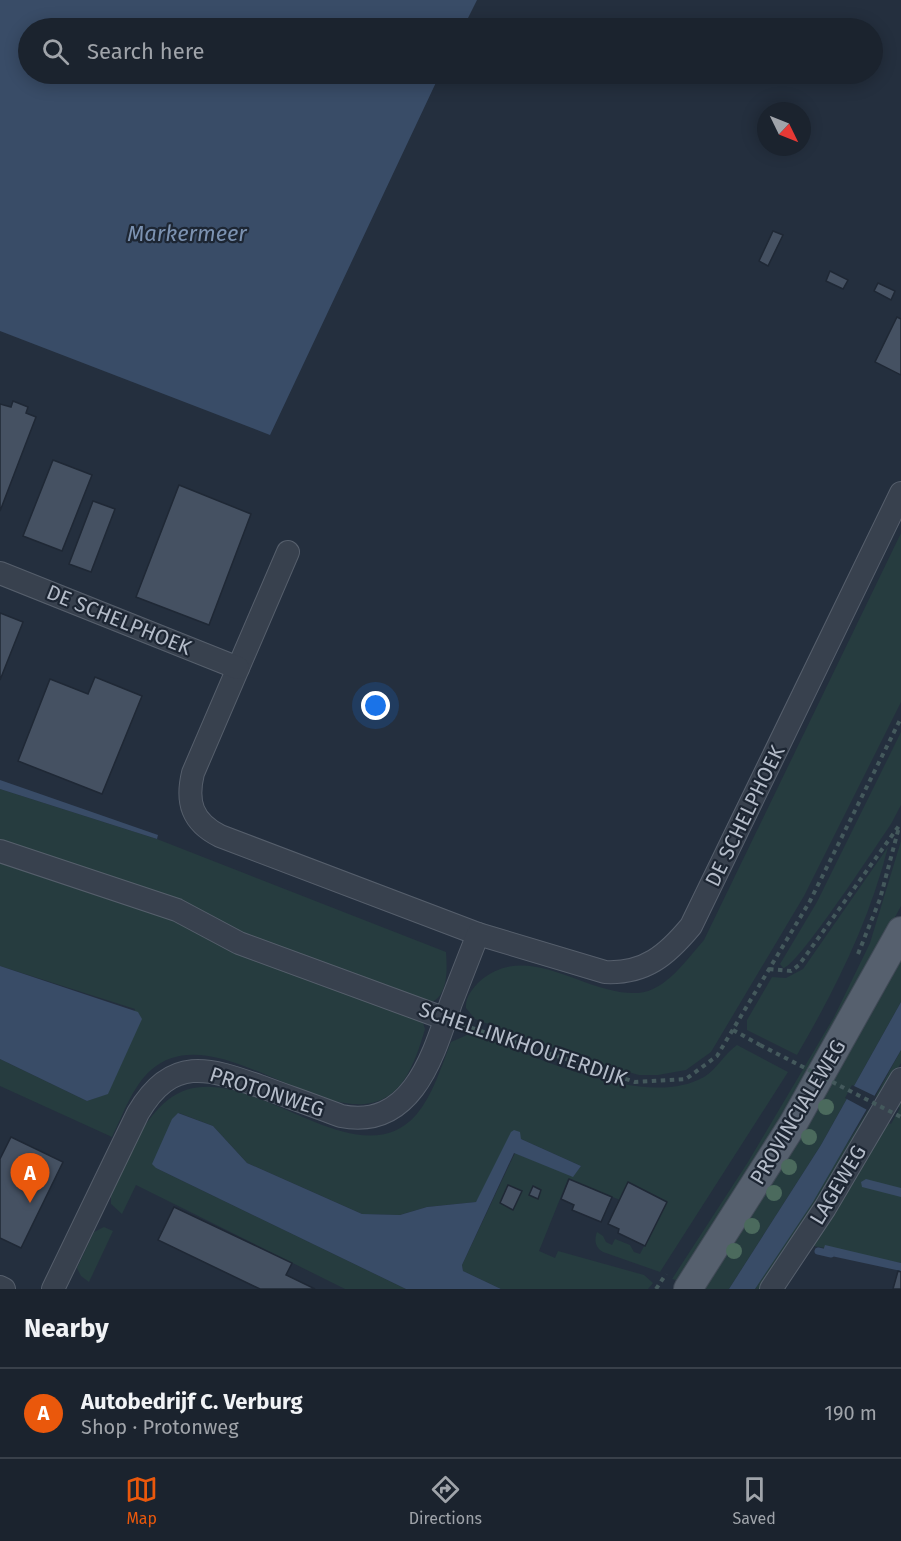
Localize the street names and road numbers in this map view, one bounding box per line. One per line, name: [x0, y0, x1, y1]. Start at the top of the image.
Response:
street label: DE SCHELPHOEK: [43, 579, 196, 661]
street label: DE SCHELPHOEK: [700, 740, 791, 891]
street label: SCHELLINKHOUTERDIJK: [415, 996, 631, 1092]
street label: PROVINCIALEWEG: [744, 1035, 852, 1189]
street label: PROTONWEG: [206, 1061, 328, 1123]
street label: LAGEWEG: [804, 1140, 872, 1230]

